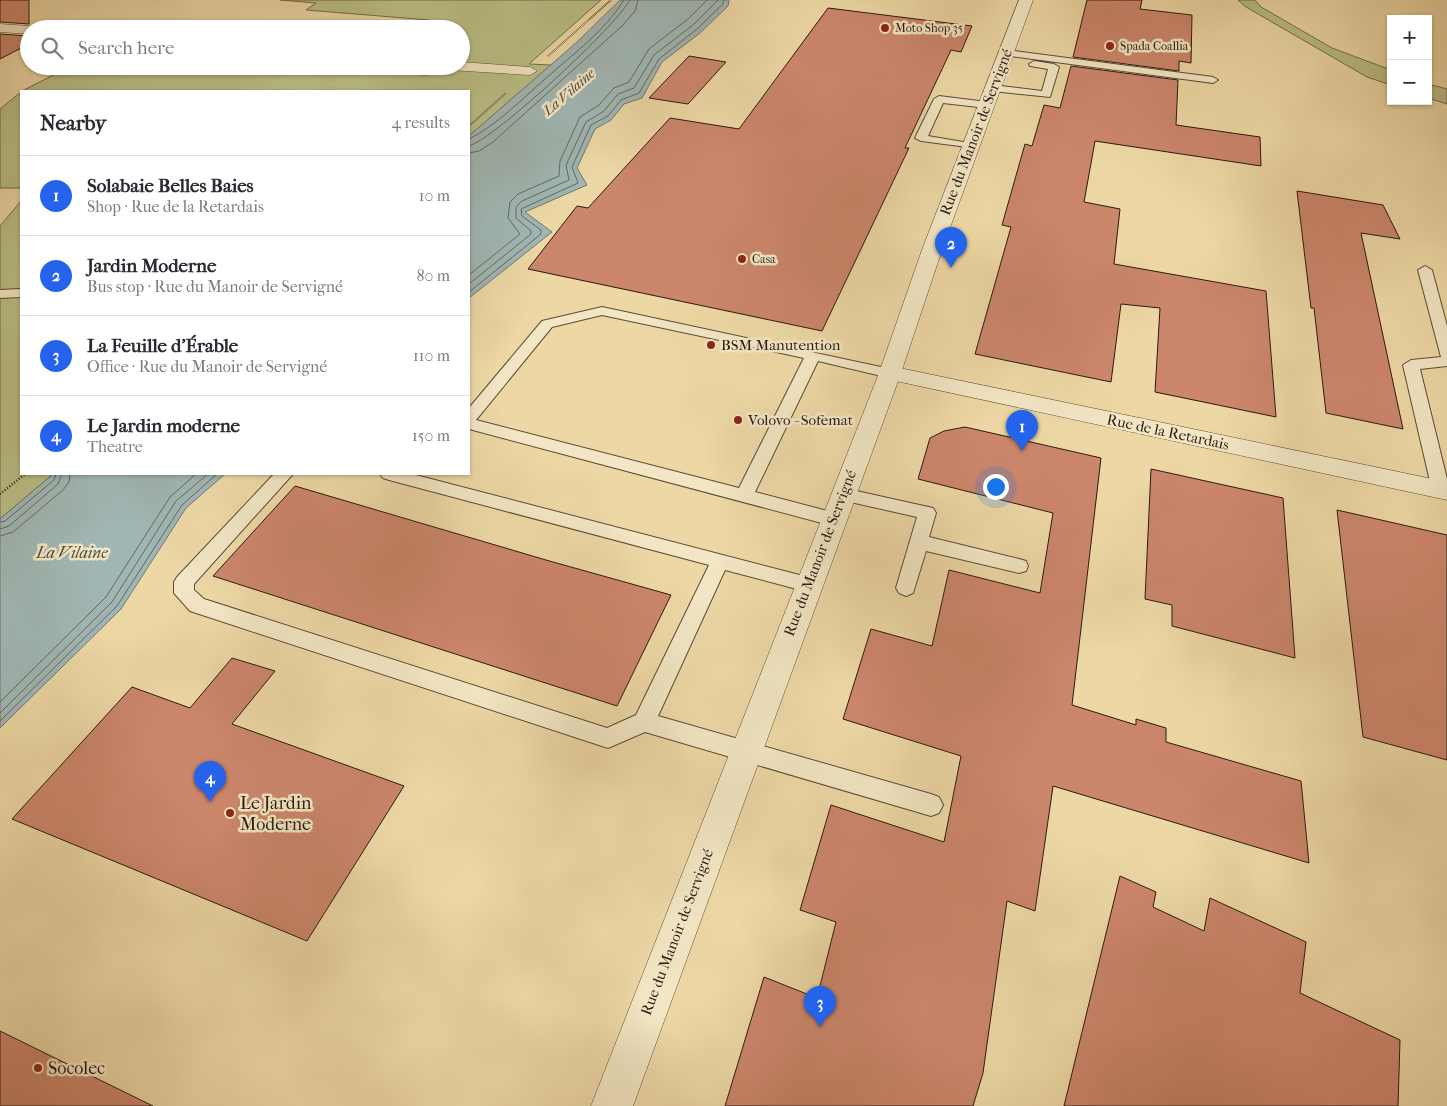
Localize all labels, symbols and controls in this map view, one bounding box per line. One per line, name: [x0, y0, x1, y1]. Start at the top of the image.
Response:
map controls: [1387, 15, 1432, 105]
button: +: [1387, 15, 1432, 60]
search box: [20, 20, 470, 75]
place label: Moto Shop 35: [895, 21, 963, 35]
marker: Moto Shop 35: [879, 22, 891, 34]
icon: search: [38, 34, 66, 62]
text: Search here: [78, 37, 174, 59]
place label: Spada Coallia: [1120, 39, 1189, 53]
marker: Spada Coallia: [1104, 40, 1116, 52]
street label: Rue du Manoir de Servigné: [936, 46, 1016, 218]
button: −: [1387, 60, 1432, 105]
water label: La Vilaine: [539, 65, 598, 120]
text: Nearby: [40, 111, 106, 135]
text: 4 results: [392, 113, 450, 132]
text: Solabaie Belles Baies: [87, 175, 254, 197]
text: 1: [53, 186, 59, 205]
text: 10 m: [419, 186, 450, 205]
text: Shop · Rue de la Retardais: [87, 197, 264, 216]
pin: 2: [935, 227, 967, 268]
place label: Casa: [752, 252, 776, 266]
marker: Casa: [736, 253, 748, 265]
text: Jardin Moderne: [87, 255, 216, 277]
text: 2: [52, 266, 60, 285]
text: 80 m: [416, 266, 450, 285]
text: Bus stop · Rue du Manoir de Servigné: [87, 277, 343, 296]
text: La Feuille d'Érable: [87, 335, 238, 357]
place label: BSM Manutention: [721, 336, 841, 354]
marker: BSM Manutention: [705, 339, 717, 351]
text: 3: [53, 346, 59, 365]
text: 110 m: [413, 346, 450, 365]
text: Office · Rue du Manoir de Servigné: [87, 357, 327, 376]
pin: 1: [1006, 410, 1038, 451]
street label: Rue de la Retardais: [1105, 410, 1231, 454]
place label: Volovo - Sofemat: [747, 411, 854, 429]
marker: Volovo - Sofemat: [732, 414, 744, 426]
text: Le Jardin moderne: [87, 415, 240, 437]
text: 4: [51, 426, 61, 445]
text: 150 m: [412, 426, 450, 445]
text: Theatre: [87, 437, 143, 456]
street label: Rue du Manoir de Servigné: [780, 467, 860, 639]
your location: [983, 474, 1009, 500]
water label: La Vilaine: [35, 543, 108, 562]
pin: 4: [194, 761, 226, 802]
place label: Le Jardin Moderne: [240, 793, 312, 835]
marker: Le Jardin Moderne: [224, 807, 236, 819]
street label: Rue du Manoir de Servigné: [637, 846, 717, 1018]
pin: 3: [804, 986, 836, 1027]
place label: Socolec: [48, 1058, 105, 1079]
marker: Socolec: [32, 1062, 44, 1074]

